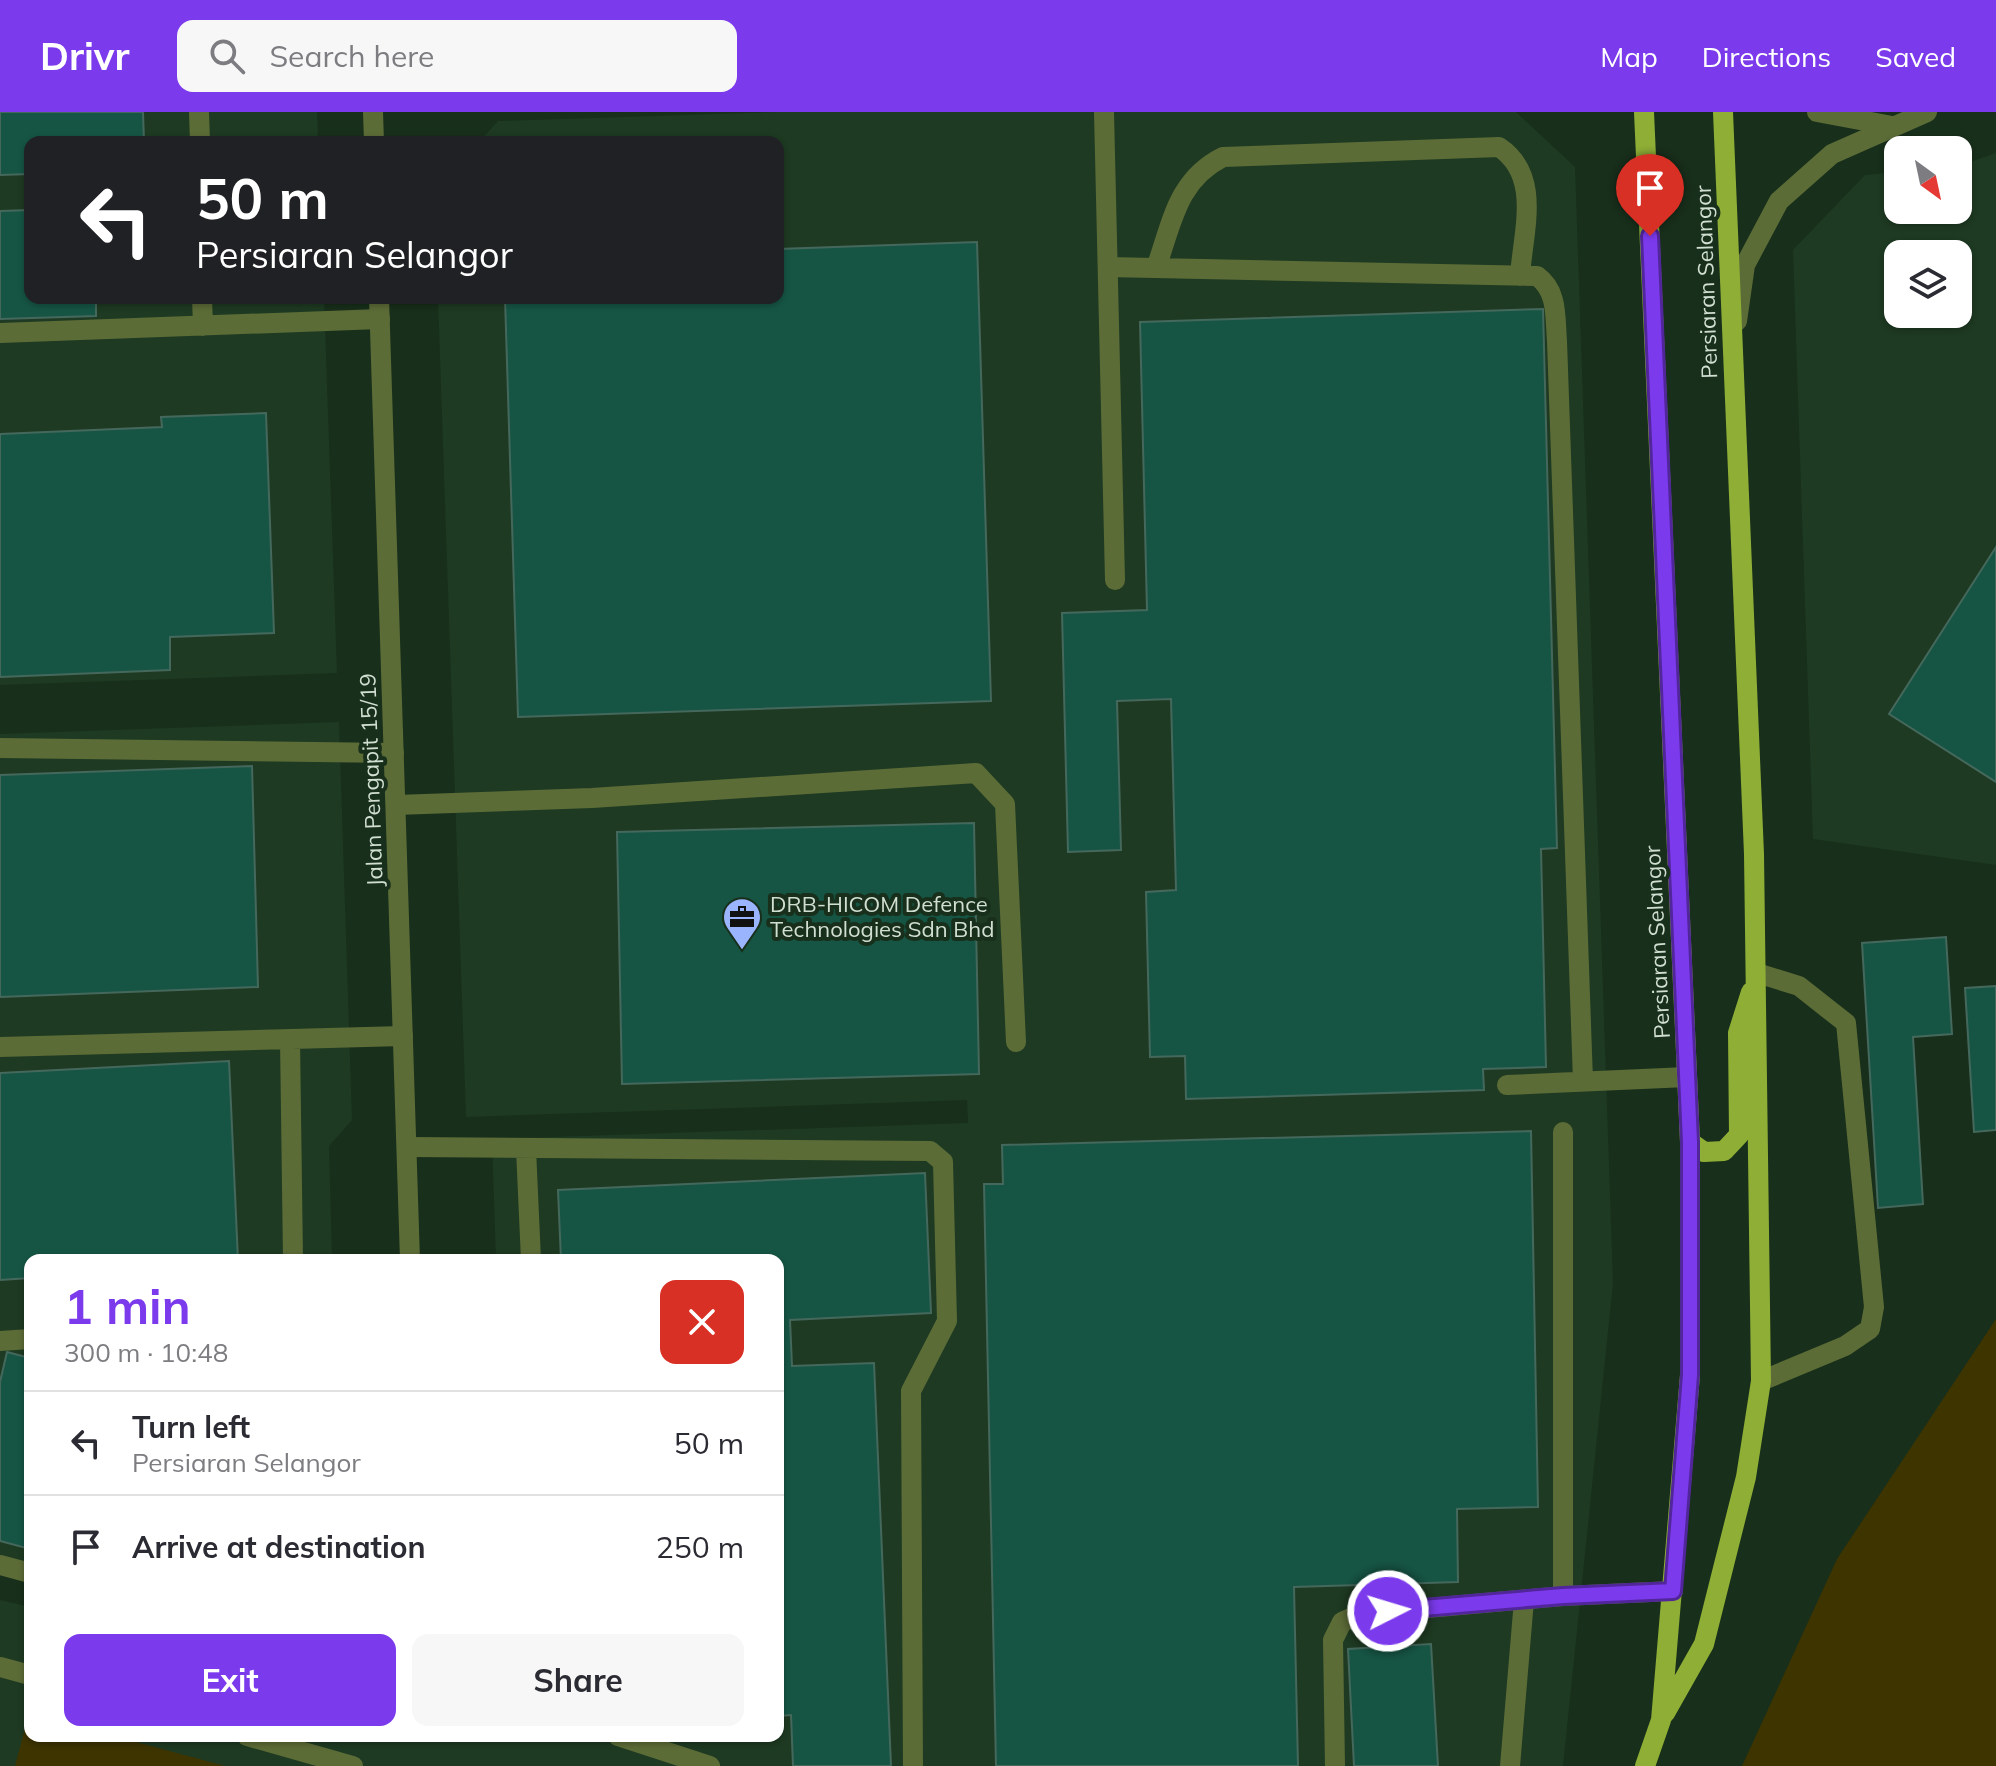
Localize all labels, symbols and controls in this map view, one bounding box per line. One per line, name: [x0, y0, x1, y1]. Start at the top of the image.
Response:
search box: [177, 20, 737, 92]
text: Drivr: [40, 32, 129, 80]
icon: search: [205, 34, 249, 78]
text: Search here: [269, 37, 434, 75]
text: Map: [1600, 39, 1658, 74]
text: Directions: [1702, 39, 1831, 74]
text: Saved: [1875, 39, 1956, 74]
north arrow: [1884, 136, 1972, 224]
map controls: [1884, 136, 1972, 328]
pin: [1616, 154, 1684, 236]
text: 50 m: [196, 163, 329, 233]
icon: arrive: [1628, 166, 1672, 210]
icon: left: [64, 168, 168, 272]
street label: Persiaran Selangor: [1689, 185, 1723, 379]
text: Persiaran Selangor: [196, 232, 513, 277]
button: layers: [1884, 240, 1972, 328]
street label: Jalan Pengapit 15/19: [353, 673, 389, 887]
street label: Persiaran Selangor: [1638, 845, 1676, 1039]
place label: DRB-HICOM Defence Technologies Sdn Bhd: [770, 890, 994, 943]
office icon: DRB-HICOM Defence Technologies Sdn Bhd: [721, 896, 763, 951]
text: 1 min: [64, 1276, 191, 1336]
button: close: [660, 1280, 744, 1364]
text: 300 m · 10:48: [64, 1336, 228, 1369]
text: Turn left: [132, 1408, 250, 1446]
icon: left: [64, 1421, 108, 1465]
text: 50 m: [674, 1424, 744, 1462]
text: Persiaran Selangor: [132, 1446, 361, 1479]
icon: arrive: [64, 1525, 108, 1569]
text: Arrive at destination: [132, 1528, 426, 1566]
text: 250 m: [656, 1528, 744, 1566]
position arrow: [1346, 1569, 1430, 1653]
button: Exit: [64, 1634, 396, 1726]
button: Share: [412, 1634, 744, 1726]

